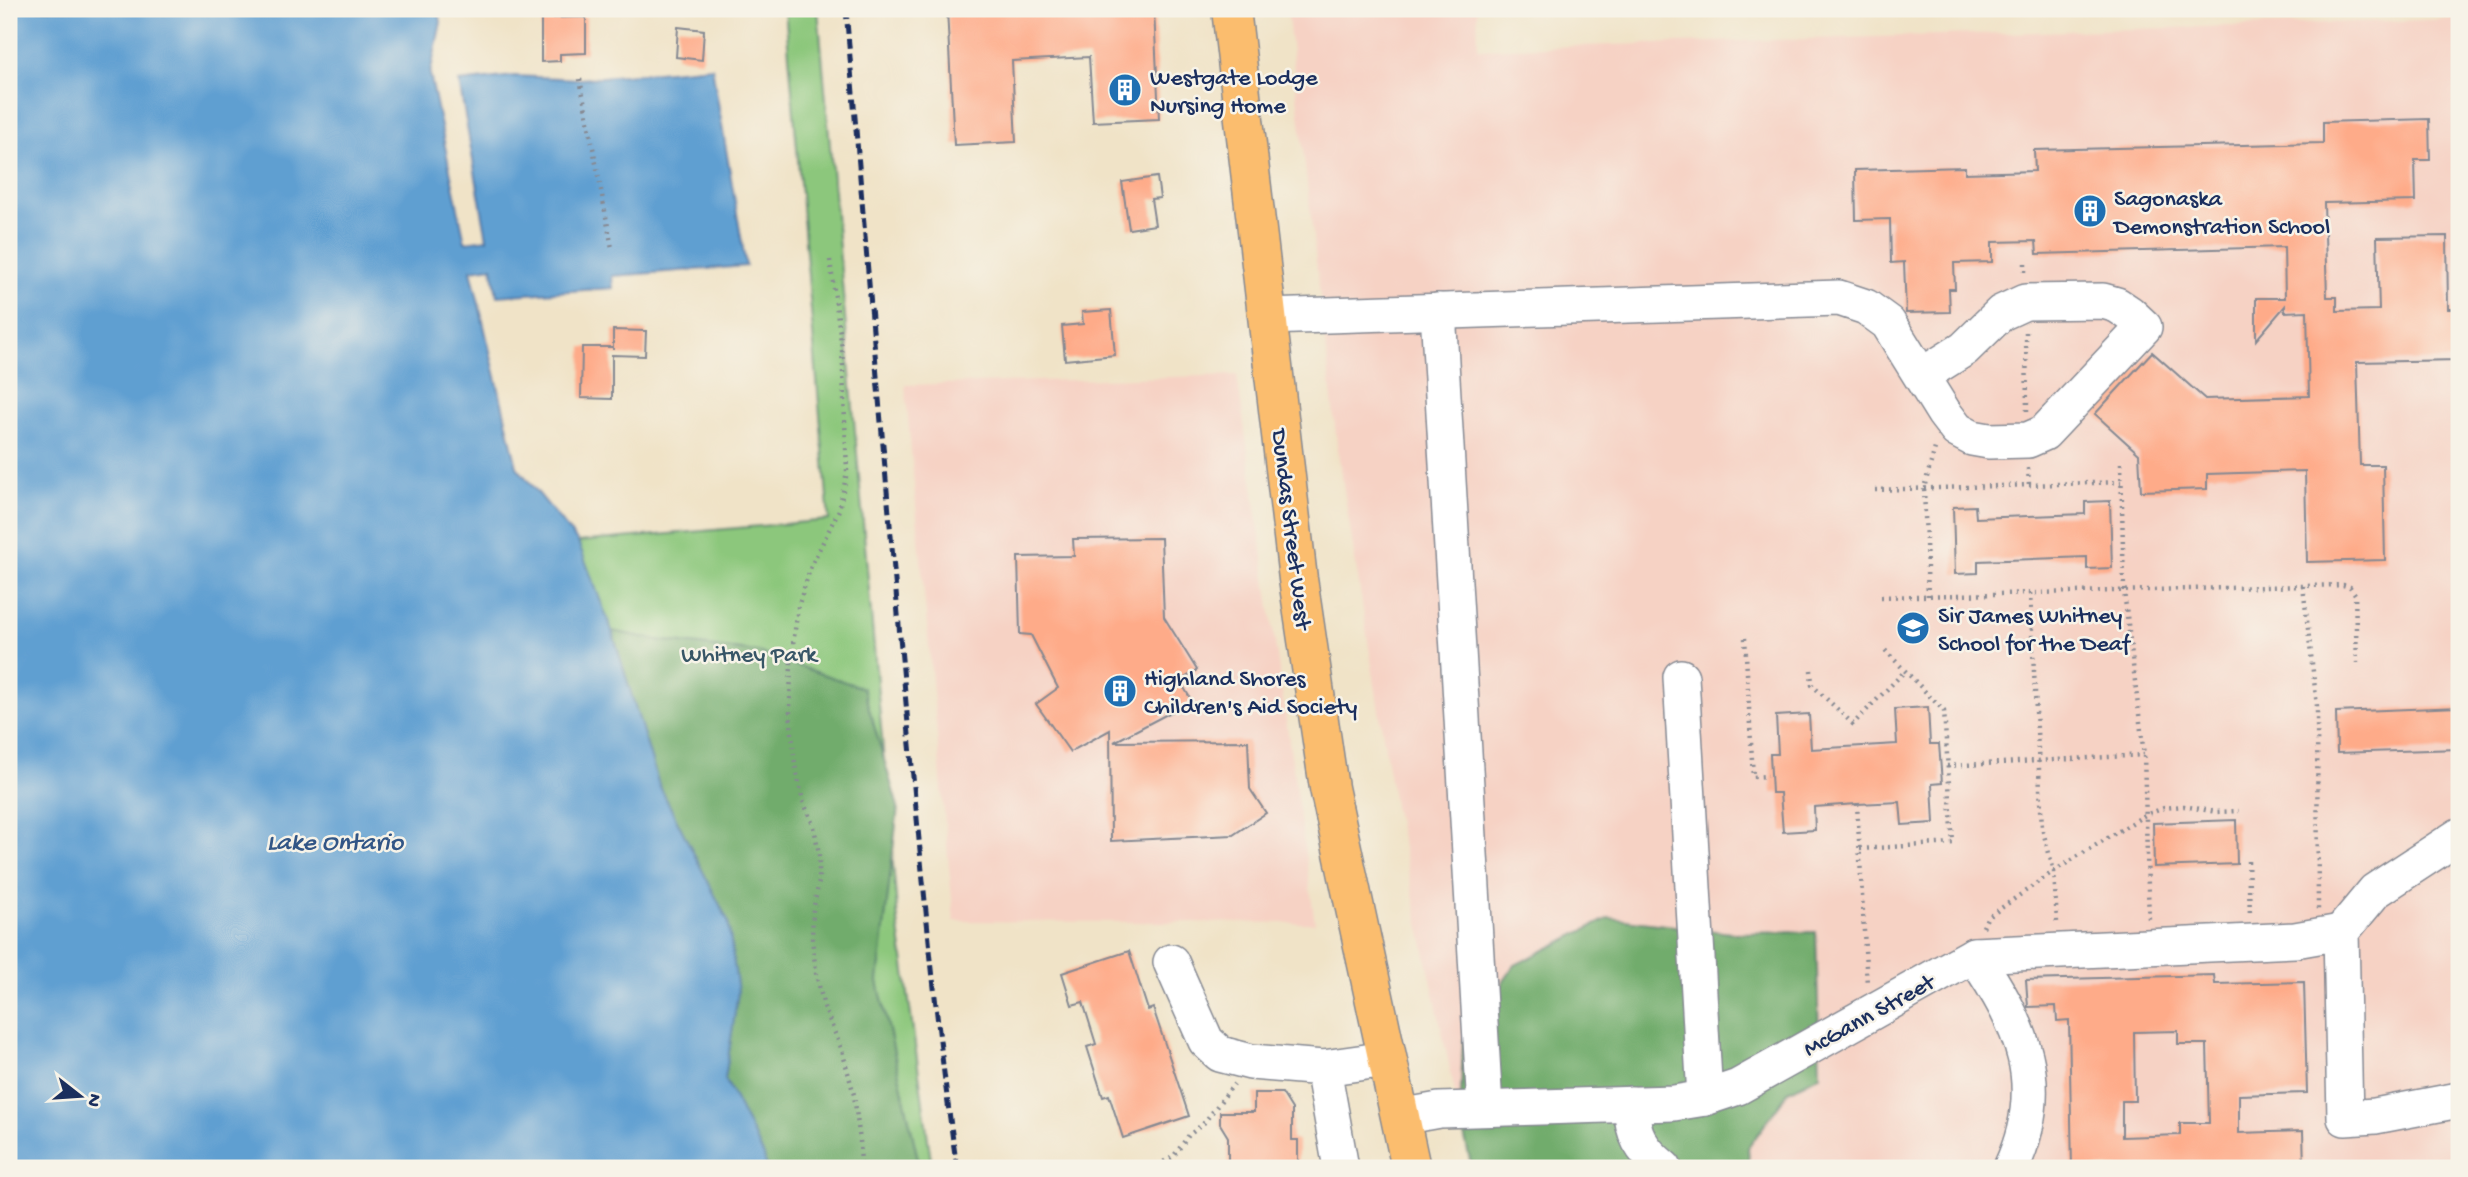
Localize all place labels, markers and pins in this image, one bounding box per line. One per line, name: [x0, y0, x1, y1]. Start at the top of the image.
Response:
place label: Westgate Lodge Nursing Home: [1150, 65, 1318, 122]
building icon: Westgate Lodge Nursing Home: [1106, 71, 1144, 109]
place label: Sagonaska Demonstration School: [2112, 186, 2330, 243]
building icon: Sagonaska Demonstration School: [2071, 192, 2109, 230]
place label: Sir James Whitney School for the Deaf: [1938, 603, 2131, 660]
school or university icon: Sir James Whitney School for the Deaf: [1894, 609, 1932, 647]
place label: Highland Shores Children's Aid Society: [1144, 666, 1358, 723]
building icon: Highland Shores Children's Aid Society: [1101, 672, 1139, 710]

